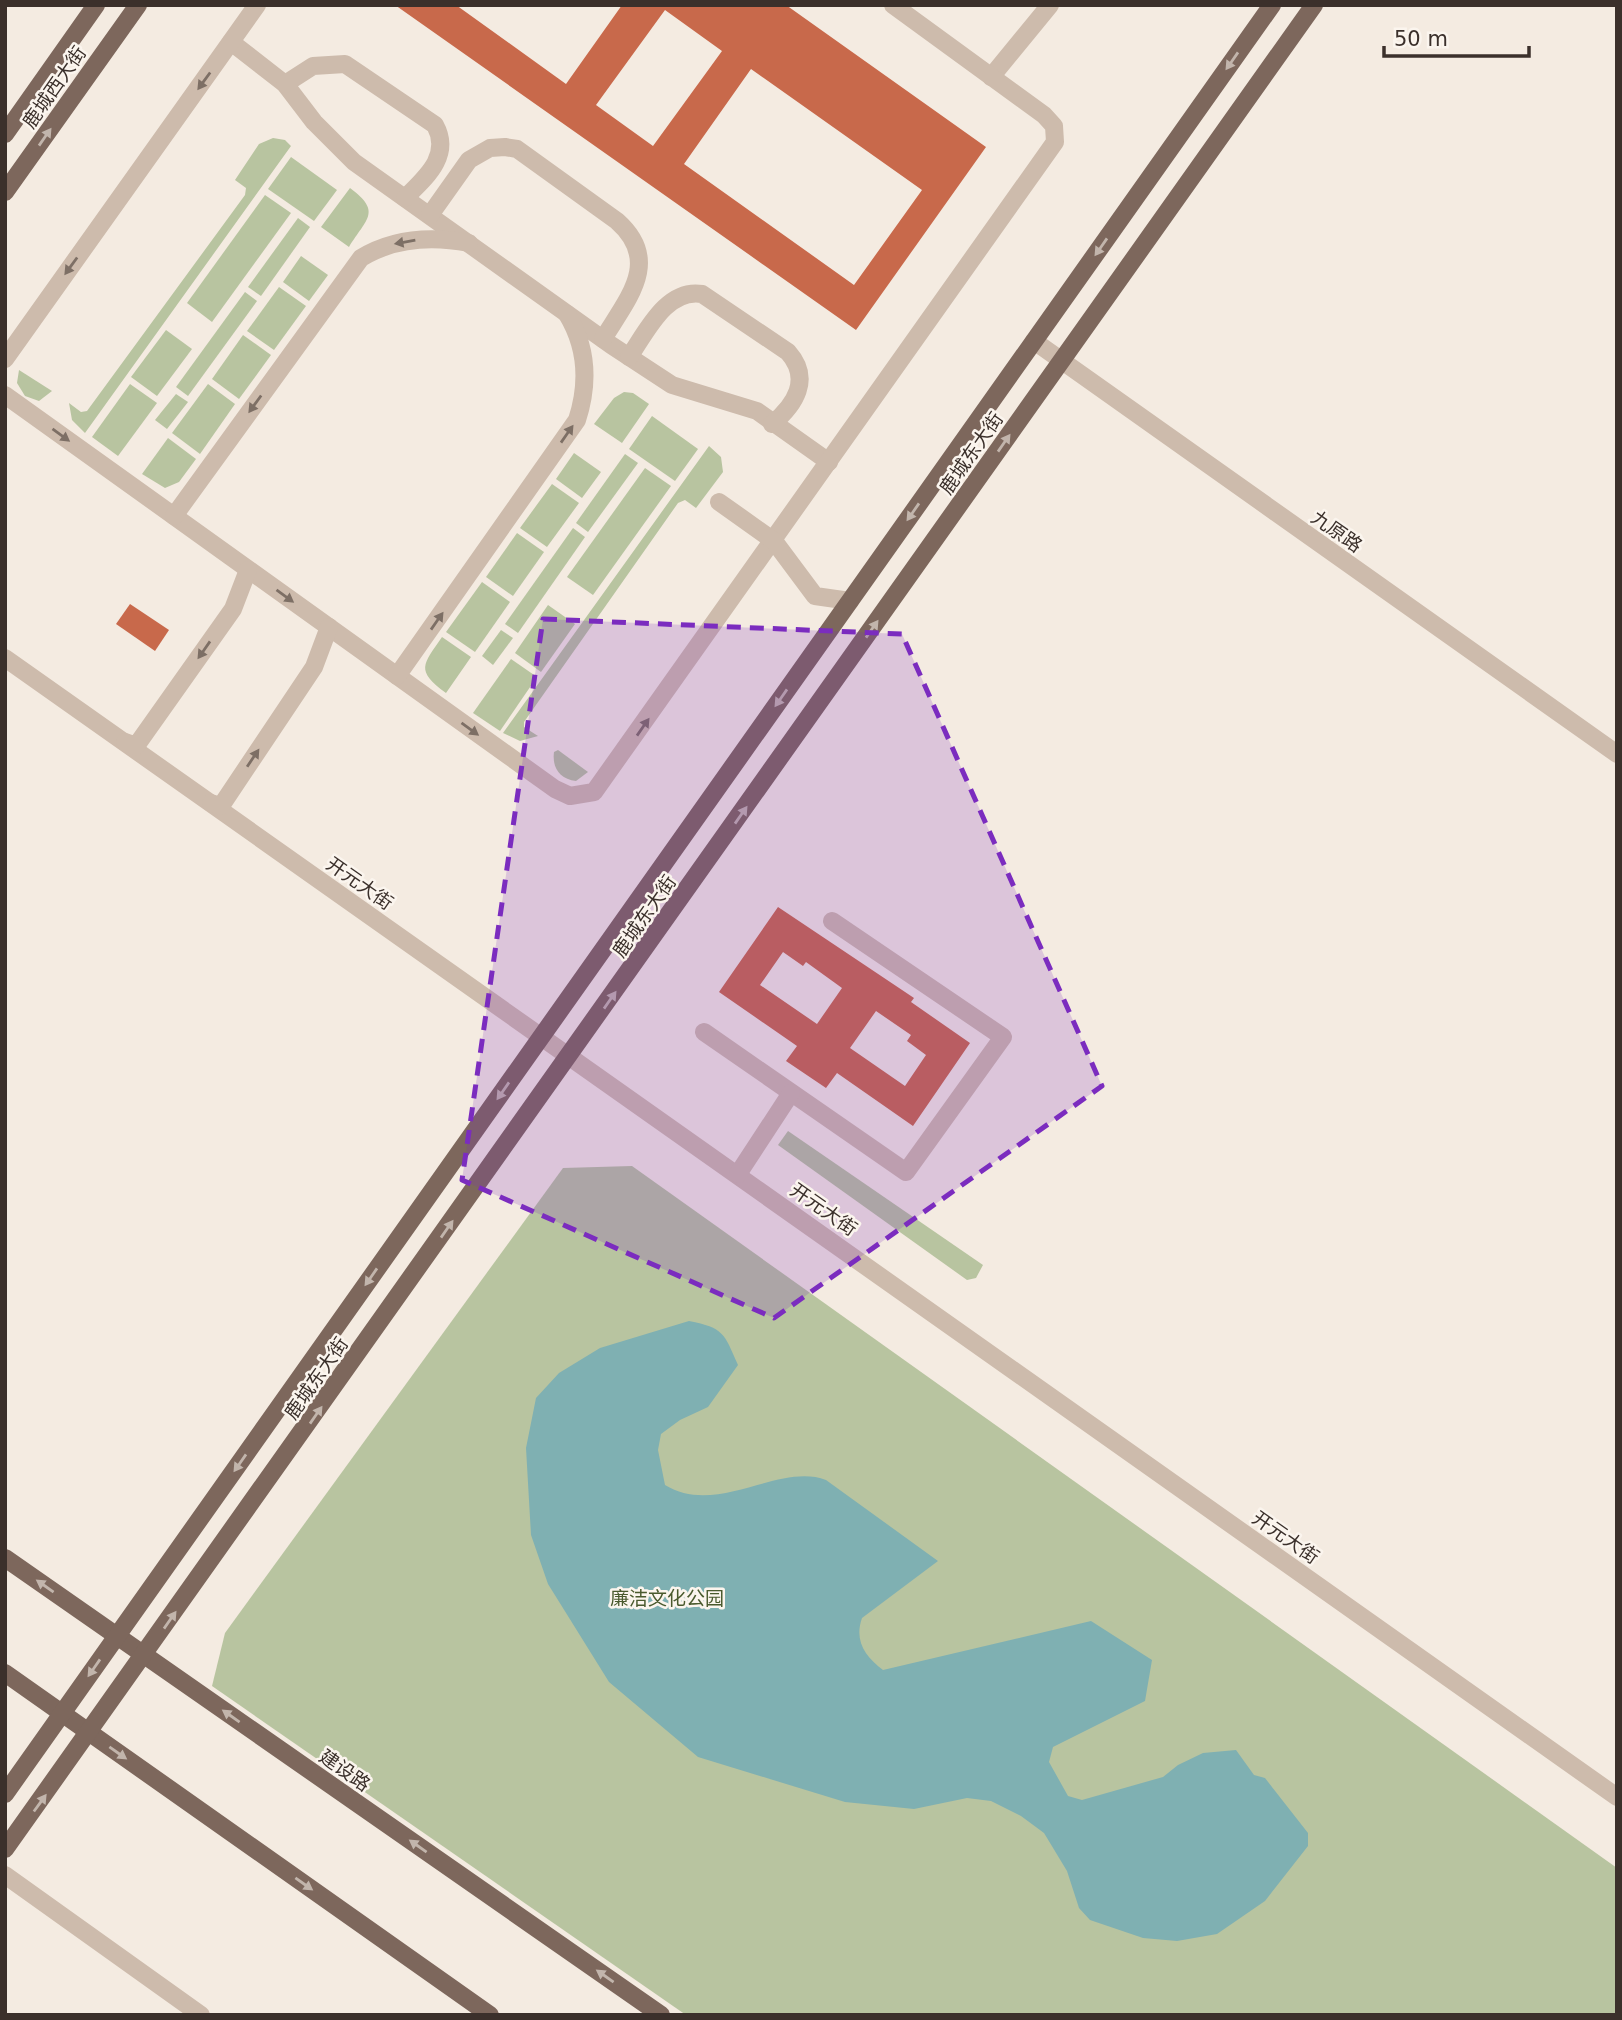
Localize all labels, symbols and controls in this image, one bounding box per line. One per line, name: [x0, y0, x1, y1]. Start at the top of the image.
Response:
scale bar: [1384, 14, 1529, 58]
text: 50 m: [1394, 27, 1448, 51]
street label: 鹿城西大街: [18, 42, 90, 132]
one-way arrow: [1226, 52, 1240, 70]
one-way arrow: [197, 72, 211, 90]
one-way arrow: [38, 128, 52, 146]
one-way arrow: [394, 237, 416, 248]
one-way arrow: [1094, 238, 1108, 256]
one-way arrow: [65, 257, 79, 275]
one-way arrow: [248, 395, 262, 413]
street label: 鹿城东大街: [935, 408, 1007, 498]
one-way arrow: [560, 425, 574, 443]
one-way arrow: [52, 427, 70, 441]
one-way arrow: [997, 434, 1011, 452]
one-way arrow: [906, 503, 920, 521]
street label: 九原路: [1307, 506, 1367, 556]
one-way arrow: [276, 589, 294, 603]
one-way arrow: [430, 612, 444, 630]
one-way arrow: [865, 620, 879, 638]
one-way arrow: [197, 641, 211, 659]
one-way arrow: [774, 689, 788, 707]
one-way arrow: [636, 718, 650, 736]
one-way arrow: [461, 721, 479, 735]
one-way arrow: [246, 749, 260, 767]
one-way arrow: [734, 806, 748, 824]
street label: 开元大街: [323, 852, 397, 914]
street label: 鹿城东大街: [608, 871, 680, 961]
one-way arrow: [602, 991, 616, 1009]
one-way arrow: [496, 1082, 510, 1100]
street label: 开元大街: [787, 1178, 861, 1240]
one-way arrow: [440, 1220, 454, 1238]
one-way arrow: [364, 1268, 378, 1286]
street label: 鹿城东大街: [280, 1333, 352, 1423]
one-way arrow: [309, 1406, 323, 1424]
one-way arrow: [233, 1454, 247, 1472]
street label: 开元大街: [1249, 1506, 1323, 1568]
one-way arrow: [36, 1579, 54, 1593]
park label: 廉洁文化公园: [610, 1587, 724, 1609]
one-way arrow: [163, 1611, 177, 1629]
one-way arrow: [87, 1659, 101, 1677]
one-way arrow: [222, 1709, 240, 1723]
street label: 建设路: [315, 1745, 375, 1795]
one-way arrow: [109, 1746, 127, 1760]
one-way arrow: [32, 1794, 47, 1812]
one-way arrow: [409, 1839, 427, 1853]
one-way arrow: [295, 1877, 313, 1891]
one-way arrow: [596, 1969, 614, 1983]

